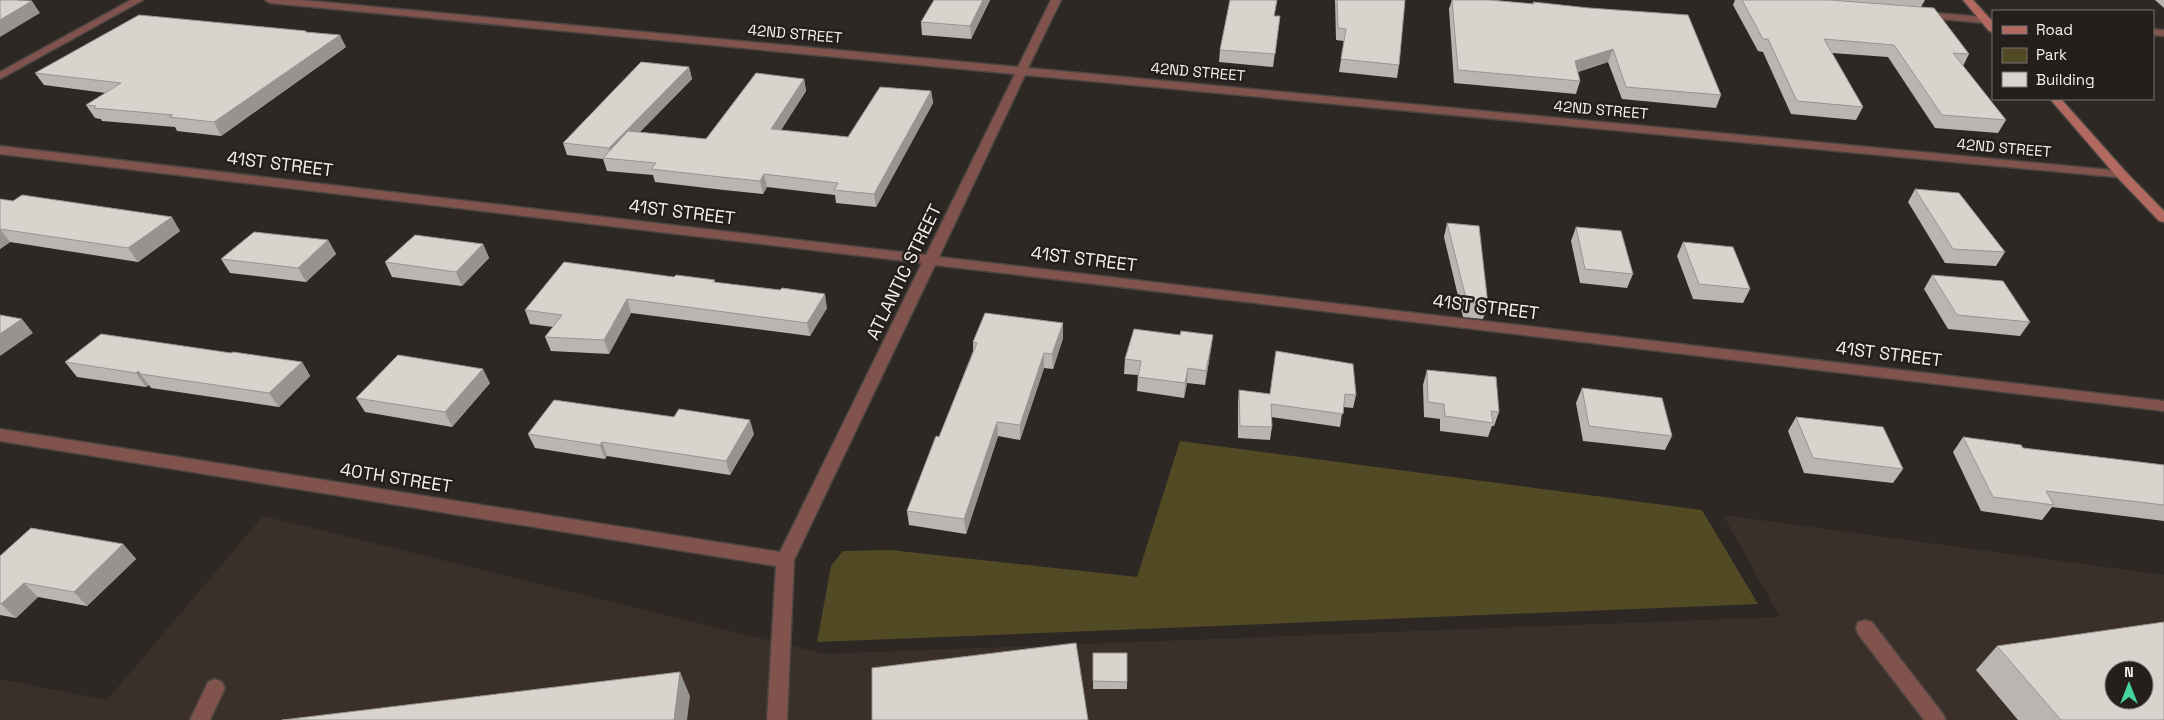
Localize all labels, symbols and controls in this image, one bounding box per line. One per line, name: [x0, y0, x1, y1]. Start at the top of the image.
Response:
legend: [1992, 10, 2154, 100]
street label: 42ND STREET: [747, 20, 843, 47]
text: Road: [2036, 20, 2073, 39]
text: Park: [2036, 45, 2067, 64]
street label: 42ND STREET: [1150, 58, 1246, 85]
text: Building: [2036, 70, 2095, 89]
street label: 42ND STREET: [1553, 96, 1649, 123]
street label: 42ND STREET: [1956, 134, 2052, 161]
street label: 41ST STREET: [226, 146, 335, 181]
street label: 41ST STREET: [628, 194, 737, 229]
street label: ATLANTIC STREET: [861, 200, 947, 343]
street label: 41ST STREET: [1030, 241, 1139, 276]
street label: 41ST STREET: [1432, 289, 1541, 324]
street label: 41ST STREET: [1835, 336, 1944, 371]
street label: 40TH STREET: [338, 457, 454, 498]
north arrow: [2104, 660, 2154, 710]
text: N: [2124, 663, 2134, 681]

